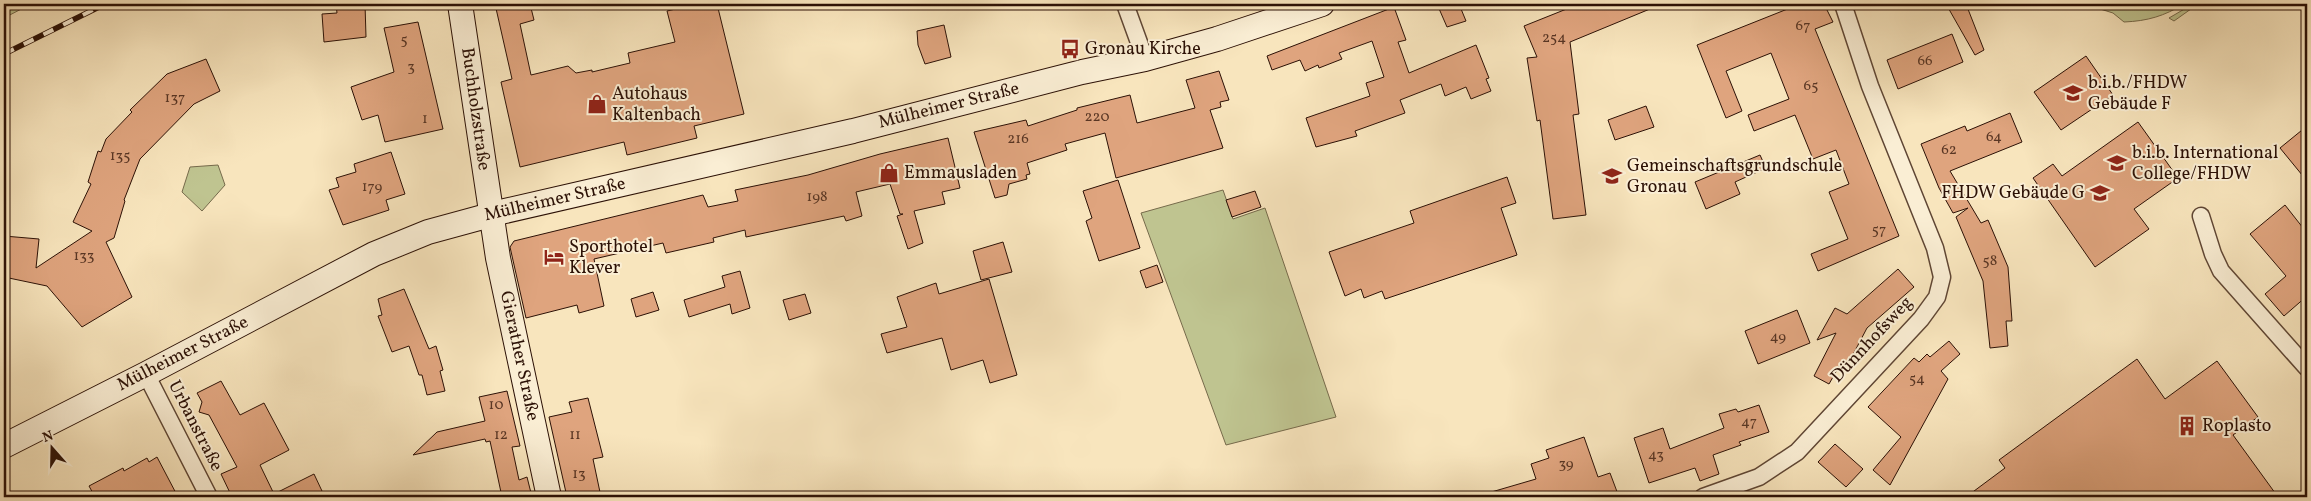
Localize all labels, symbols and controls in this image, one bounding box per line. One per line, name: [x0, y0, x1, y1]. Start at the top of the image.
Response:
house number: 67: [1796, 16, 1810, 37]
house number: 254: [1542, 28, 1566, 49]
house number: 5: [400, 30, 408, 51]
place label: Gronau Kirche: [1085, 37, 1201, 62]
bus stop icon: Gronau Kirche: [1059, 38, 1081, 60]
street label: Buchholzstraße: [454, 46, 496, 172]
house number: 66: [1917, 51, 1933, 72]
house number: 3: [407, 57, 415, 78]
place label: b.i.b./FHDW Gebäude F: [2088, 71, 2187, 117]
street label: Mülheimer Straße: [876, 76, 1022, 136]
house number: 65: [1804, 76, 1818, 97]
place label: Autohaus Kaltenbach: [612, 82, 701, 128]
school or university icon: b.i.b./FHDW Gebäude F: [2062, 82, 2084, 104]
house number: 137: [165, 88, 185, 109]
shop icon: Autohaus Kaltenbach: [586, 93, 608, 115]
house number: 220: [1085, 107, 1109, 128]
house number: 1: [422, 109, 428, 130]
house number: 64: [1986, 127, 2002, 148]
house number: 216: [1007, 129, 1029, 150]
house number: 62: [1941, 140, 1957, 161]
place label: b.i.b. International College/FHDW: [2132, 141, 2278, 187]
house number: 135: [110, 146, 130, 167]
school or university icon: b.i.b. International College/FHDW: [2106, 152, 2128, 174]
place label: Gemeinschaftsgrundschule Gronau: [1627, 154, 1842, 200]
place label: Emmausladen: [904, 161, 1018, 186]
shop icon: Emmausladen: [878, 162, 900, 184]
school or university icon: Gemeinschaftsgrundschule Gronau: [1601, 165, 1623, 187]
street label: Mülheimer Straße: [482, 172, 628, 228]
house number: 179: [362, 177, 383, 198]
place label: FHDW Gebäude G: [1941, 181, 2085, 206]
school or university icon: FHDW Gebäude G: [2089, 182, 2111, 204]
house number: 198: [806, 187, 828, 208]
house number: 57: [1872, 220, 1886, 241]
place label: Sporthotel Klever: [569, 235, 653, 281]
house number: 133: [73, 246, 95, 267]
hotel icon: Sporthotel Klever: [543, 246, 565, 268]
house number: 58: [1983, 251, 1997, 272]
street label: Gierather Straße: [493, 289, 545, 423]
street label: Dünnhofsweg: [1825, 291, 1919, 389]
street label: Mülheimer Straße: [113, 310, 253, 398]
house number: 49: [1770, 327, 1786, 348]
house number: 54: [1909, 369, 1925, 390]
street label: Urbanstraße: [161, 376, 229, 476]
house number: 10: [489, 395, 503, 416]
house number: 47: [1741, 412, 1757, 433]
place label: Roplasto: [2202, 414, 2271, 439]
building icon: Roplasto: [2176, 415, 2198, 437]
north arrow: [28, 424, 78, 474]
house number: 12: [494, 425, 508, 446]
house number: 11: [569, 425, 581, 446]
text: N: [40, 427, 56, 448]
house number: 43: [1648, 445, 1664, 466]
house number: 39: [1558, 454, 1574, 475]
house number: 13: [572, 464, 586, 485]

